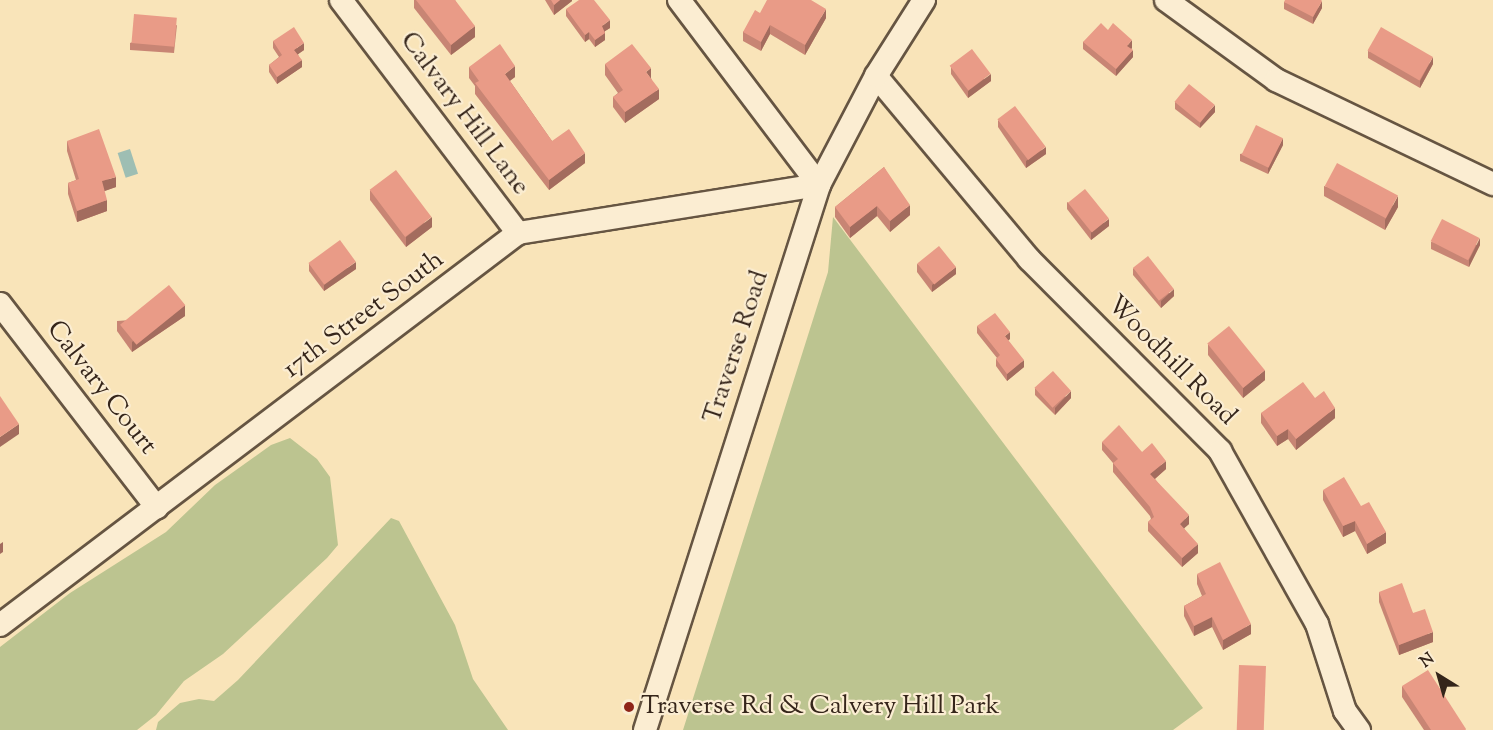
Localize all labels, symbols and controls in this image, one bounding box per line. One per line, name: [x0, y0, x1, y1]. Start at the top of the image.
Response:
street label: Calvary Hill Lane: [393, 26, 535, 202]
street label: 17th Street South: [278, 244, 450, 386]
street label: Traverse Road: [698, 267, 776, 427]
street label: Woodhill Road: [1100, 290, 1242, 432]
street label: Calvary Court: [39, 315, 163, 461]
north arrow: [1409, 646, 1469, 706]
text: N: [1416, 648, 1440, 674]
place label: Traverse Rd & Calvery Hill Park: [641, 691, 1000, 723]
marker: Traverse Rd & Calvery Hill Park: [622, 700, 636, 714]

